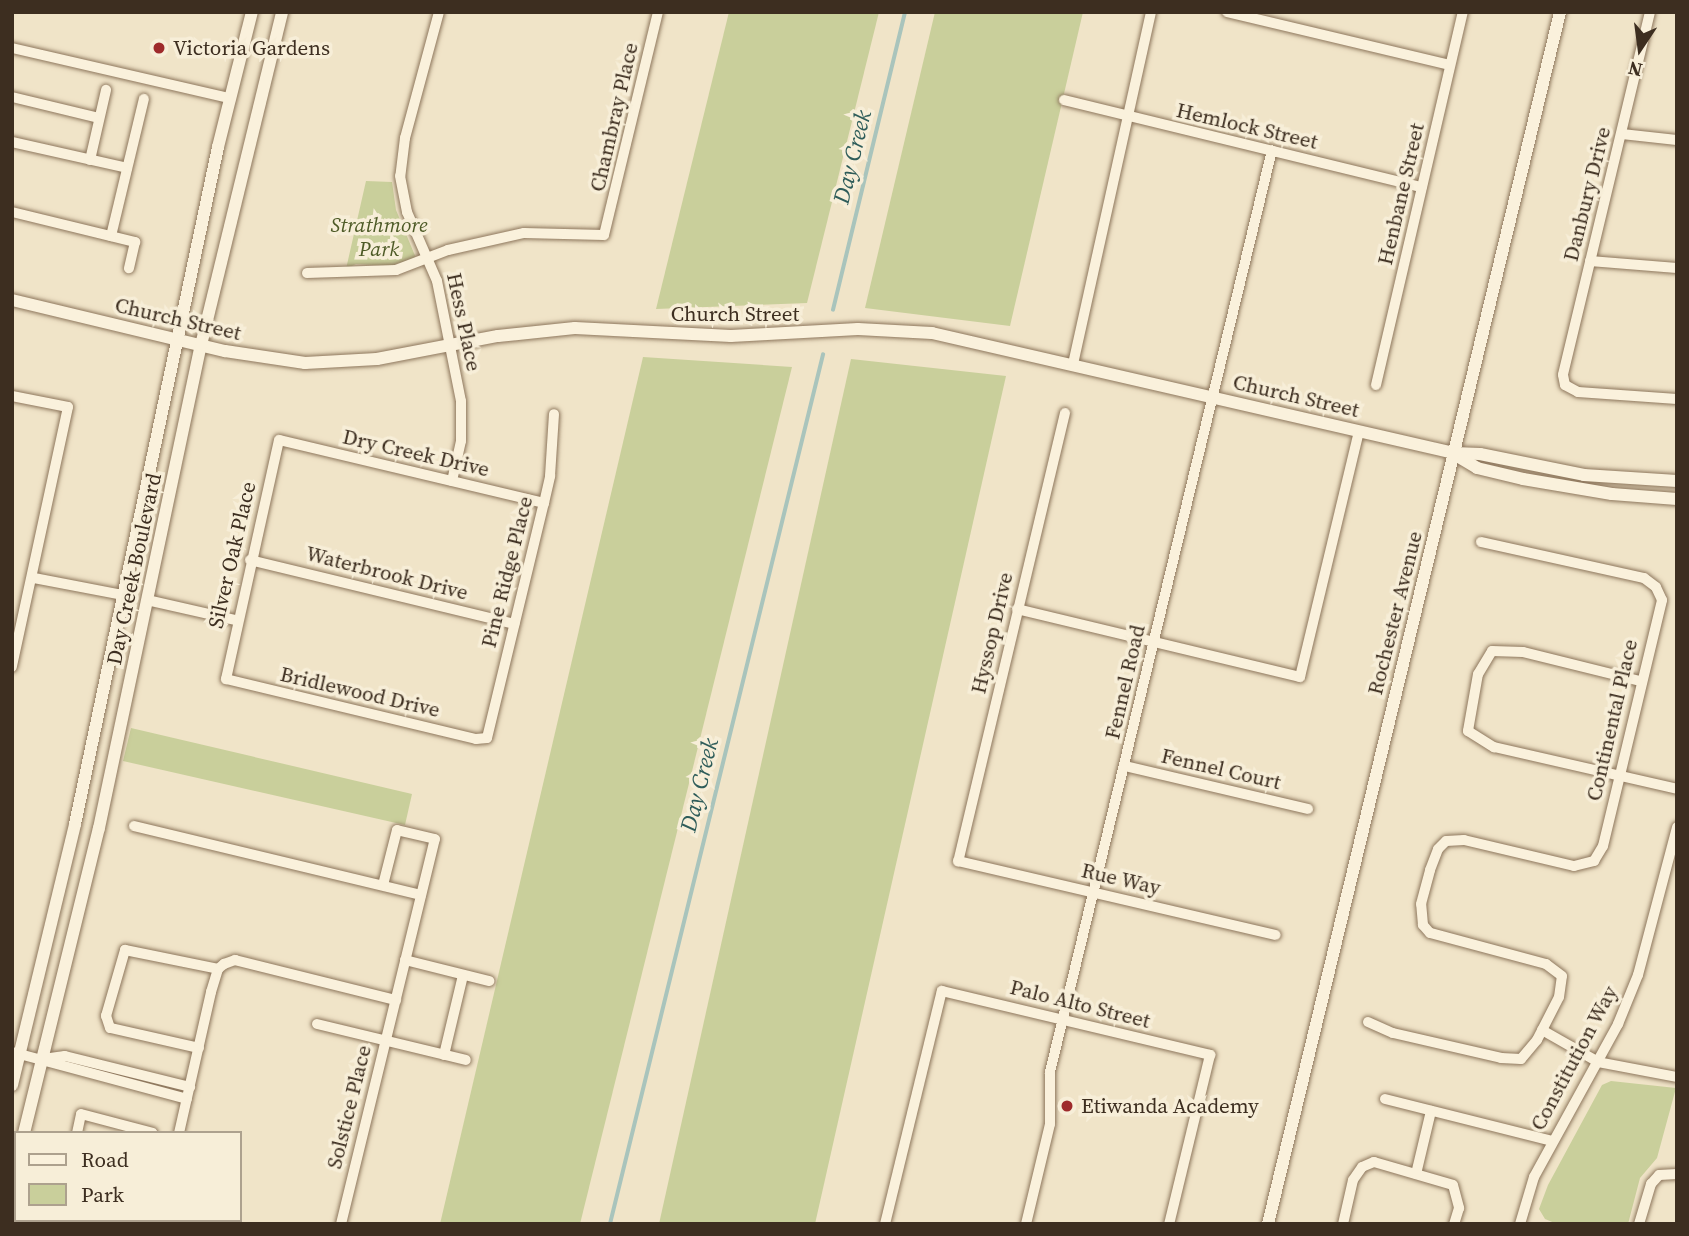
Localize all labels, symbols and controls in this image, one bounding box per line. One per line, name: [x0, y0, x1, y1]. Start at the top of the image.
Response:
north arrow: [1605, 14, 1675, 84]
place label: Victoria Gardens: [173, 35, 330, 61]
marker: Victoria Gardens: [151, 40, 167, 56]
street label: Chambray Place: [585, 40, 643, 194]
text: N: [1626, 55, 1645, 84]
street label: Hemlock Street: [1174, 98, 1320, 154]
water label: Day Creek: [827, 107, 877, 207]
street label: Henbane Street: [1372, 121, 1430, 267]
street label: Danbury Drive: [1558, 124, 1616, 264]
park label: Strathmore Park: [330, 212, 428, 262]
street label: Hess Place: [441, 270, 487, 374]
street label: Church Street: [113, 292, 243, 346]
street label: Church Street: [671, 301, 799, 327]
street label: Church Street: [1231, 369, 1361, 423]
street label: Dry Creek Drive: [340, 424, 492, 482]
street label: Day Creek Boulevard: [101, 471, 167, 667]
street label: Silver Oak Place: [203, 479, 261, 631]
street label: Pine Ridge Place: [476, 494, 538, 650]
street label: Rochester Avenue: [1362, 529, 1428, 697]
street label: Waterbrook Drive: [303, 541, 471, 605]
street label: Hyssop Drive: [966, 570, 1018, 696]
street label: Fennel Road: [1100, 622, 1150, 742]
street label: Continental Place: [1581, 637, 1643, 803]
street label: Bridlewood Drive: [278, 661, 442, 723]
water label: Day Creek: [674, 735, 724, 835]
street label: Fennel Court: [1159, 743, 1283, 795]
street label: Rue Way: [1079, 858, 1163, 900]
street label: Palo Alto Street: [1007, 974, 1153, 1034]
street label: Constitution Way: [1525, 981, 1623, 1135]
street label: Solstice Place: [321, 1043, 377, 1171]
place label: Etiwanda Academy: [1081, 1093, 1259, 1119]
marker: Etiwanda Academy: [1059, 1098, 1075, 1114]
legend: [14, 1131, 242, 1222]
text: Road: [81, 1145, 129, 1174]
text: Park: [81, 1180, 124, 1209]

